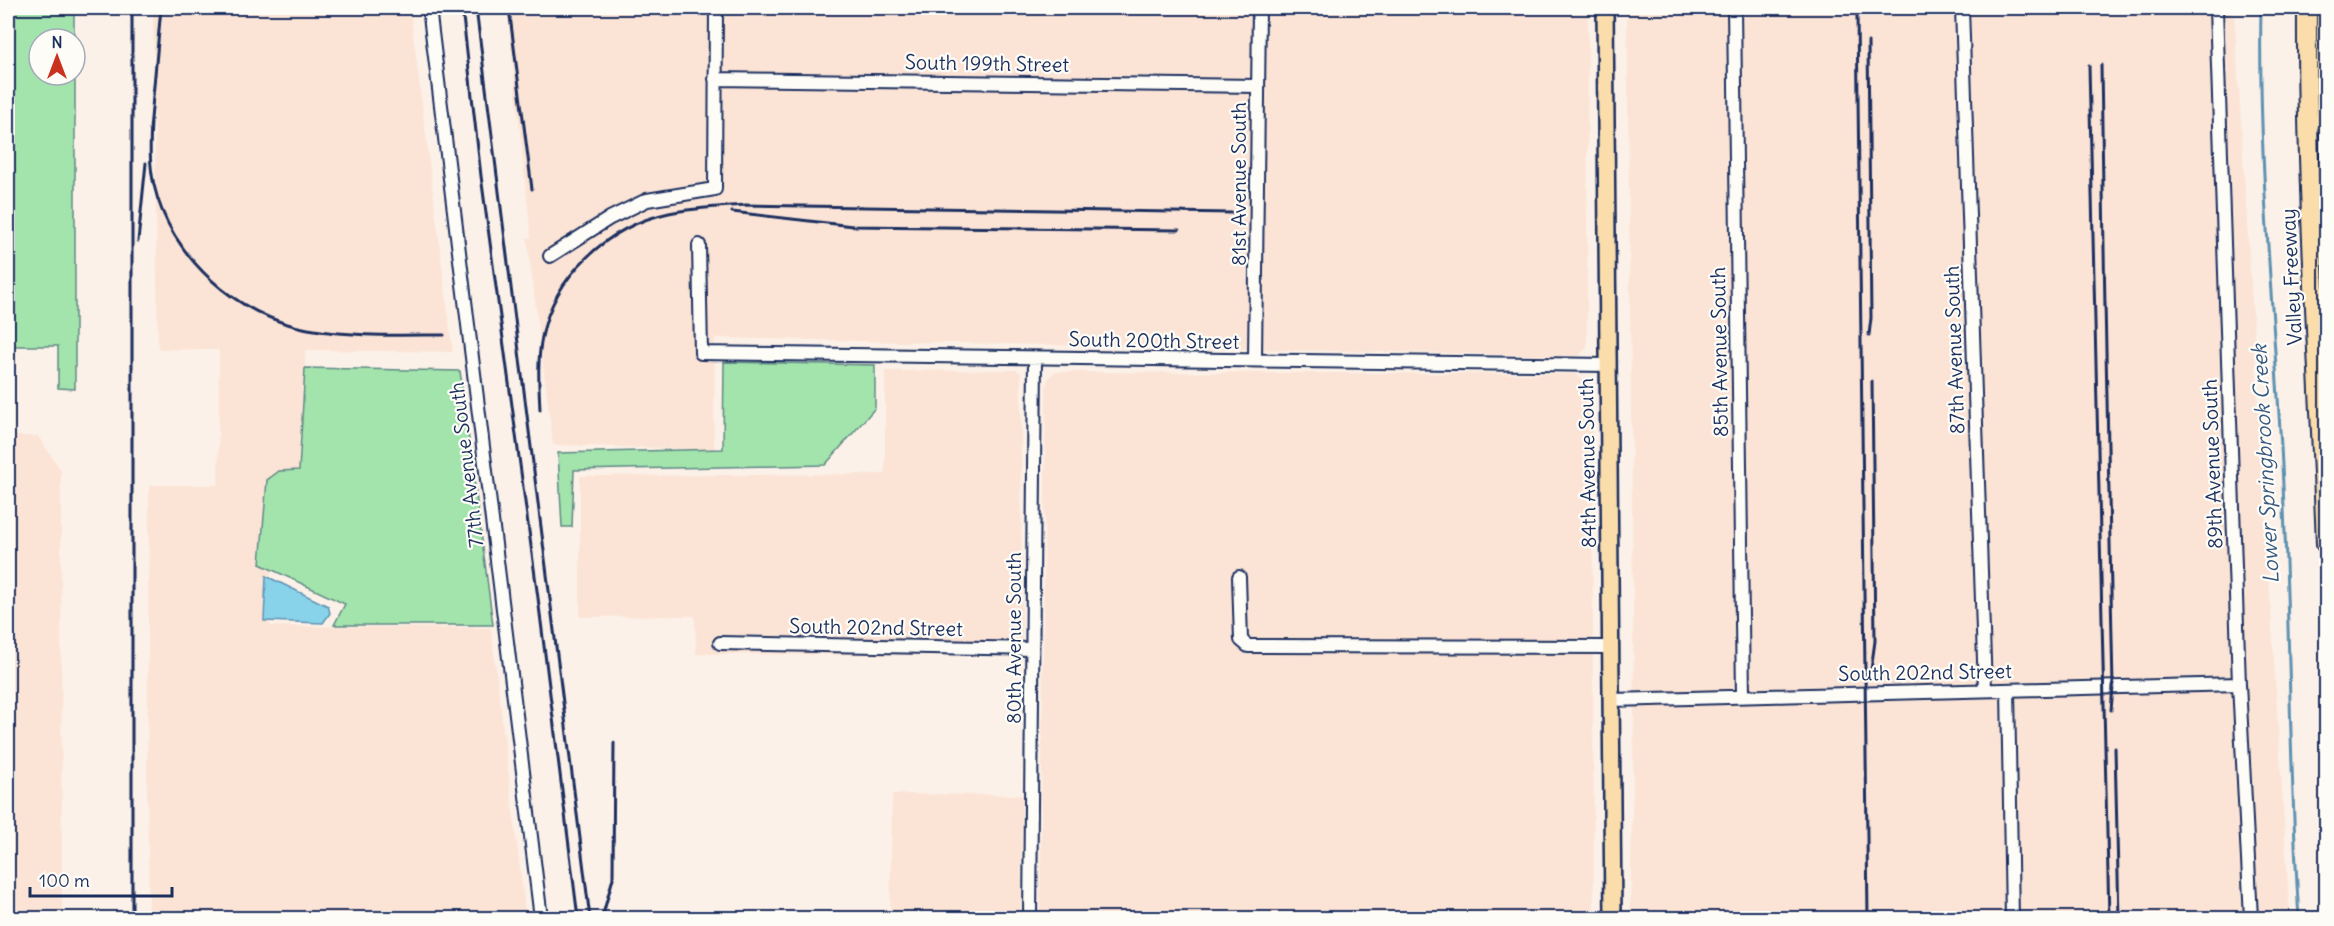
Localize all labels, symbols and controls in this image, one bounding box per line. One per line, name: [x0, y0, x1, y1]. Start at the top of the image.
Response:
north arrow: [27, 27, 87, 87]
text: N: [51, 32, 63, 52]
street label: South 199th Street: [905, 49, 1070, 77]
street label: 81st Avenue South: [1226, 102, 1251, 266]
street label: Valley Freeway: [2275, 208, 2307, 346]
street label: 87th Avenue South: [1939, 265, 1969, 435]
street label: 85th Avenue South: [1705, 267, 1733, 437]
street label: South 200th Street: [1068, 326, 1240, 354]
water label: Lower Springbrook Creek: [2245, 342, 2285, 584]
street label: 84th Avenue South: [1573, 378, 1601, 548]
street label: 89th Avenue South: [2197, 379, 2227, 549]
street label: 77th Avenue South: [443, 381, 489, 549]
street label: 80th Avenue South: [1001, 552, 1026, 724]
street label: South 202nd Street: [789, 613, 963, 641]
street label: South 202nd Street: [1838, 658, 2012, 686]
scale bar: [30, 860, 172, 898]
text: 100 m: [39, 869, 90, 892]

